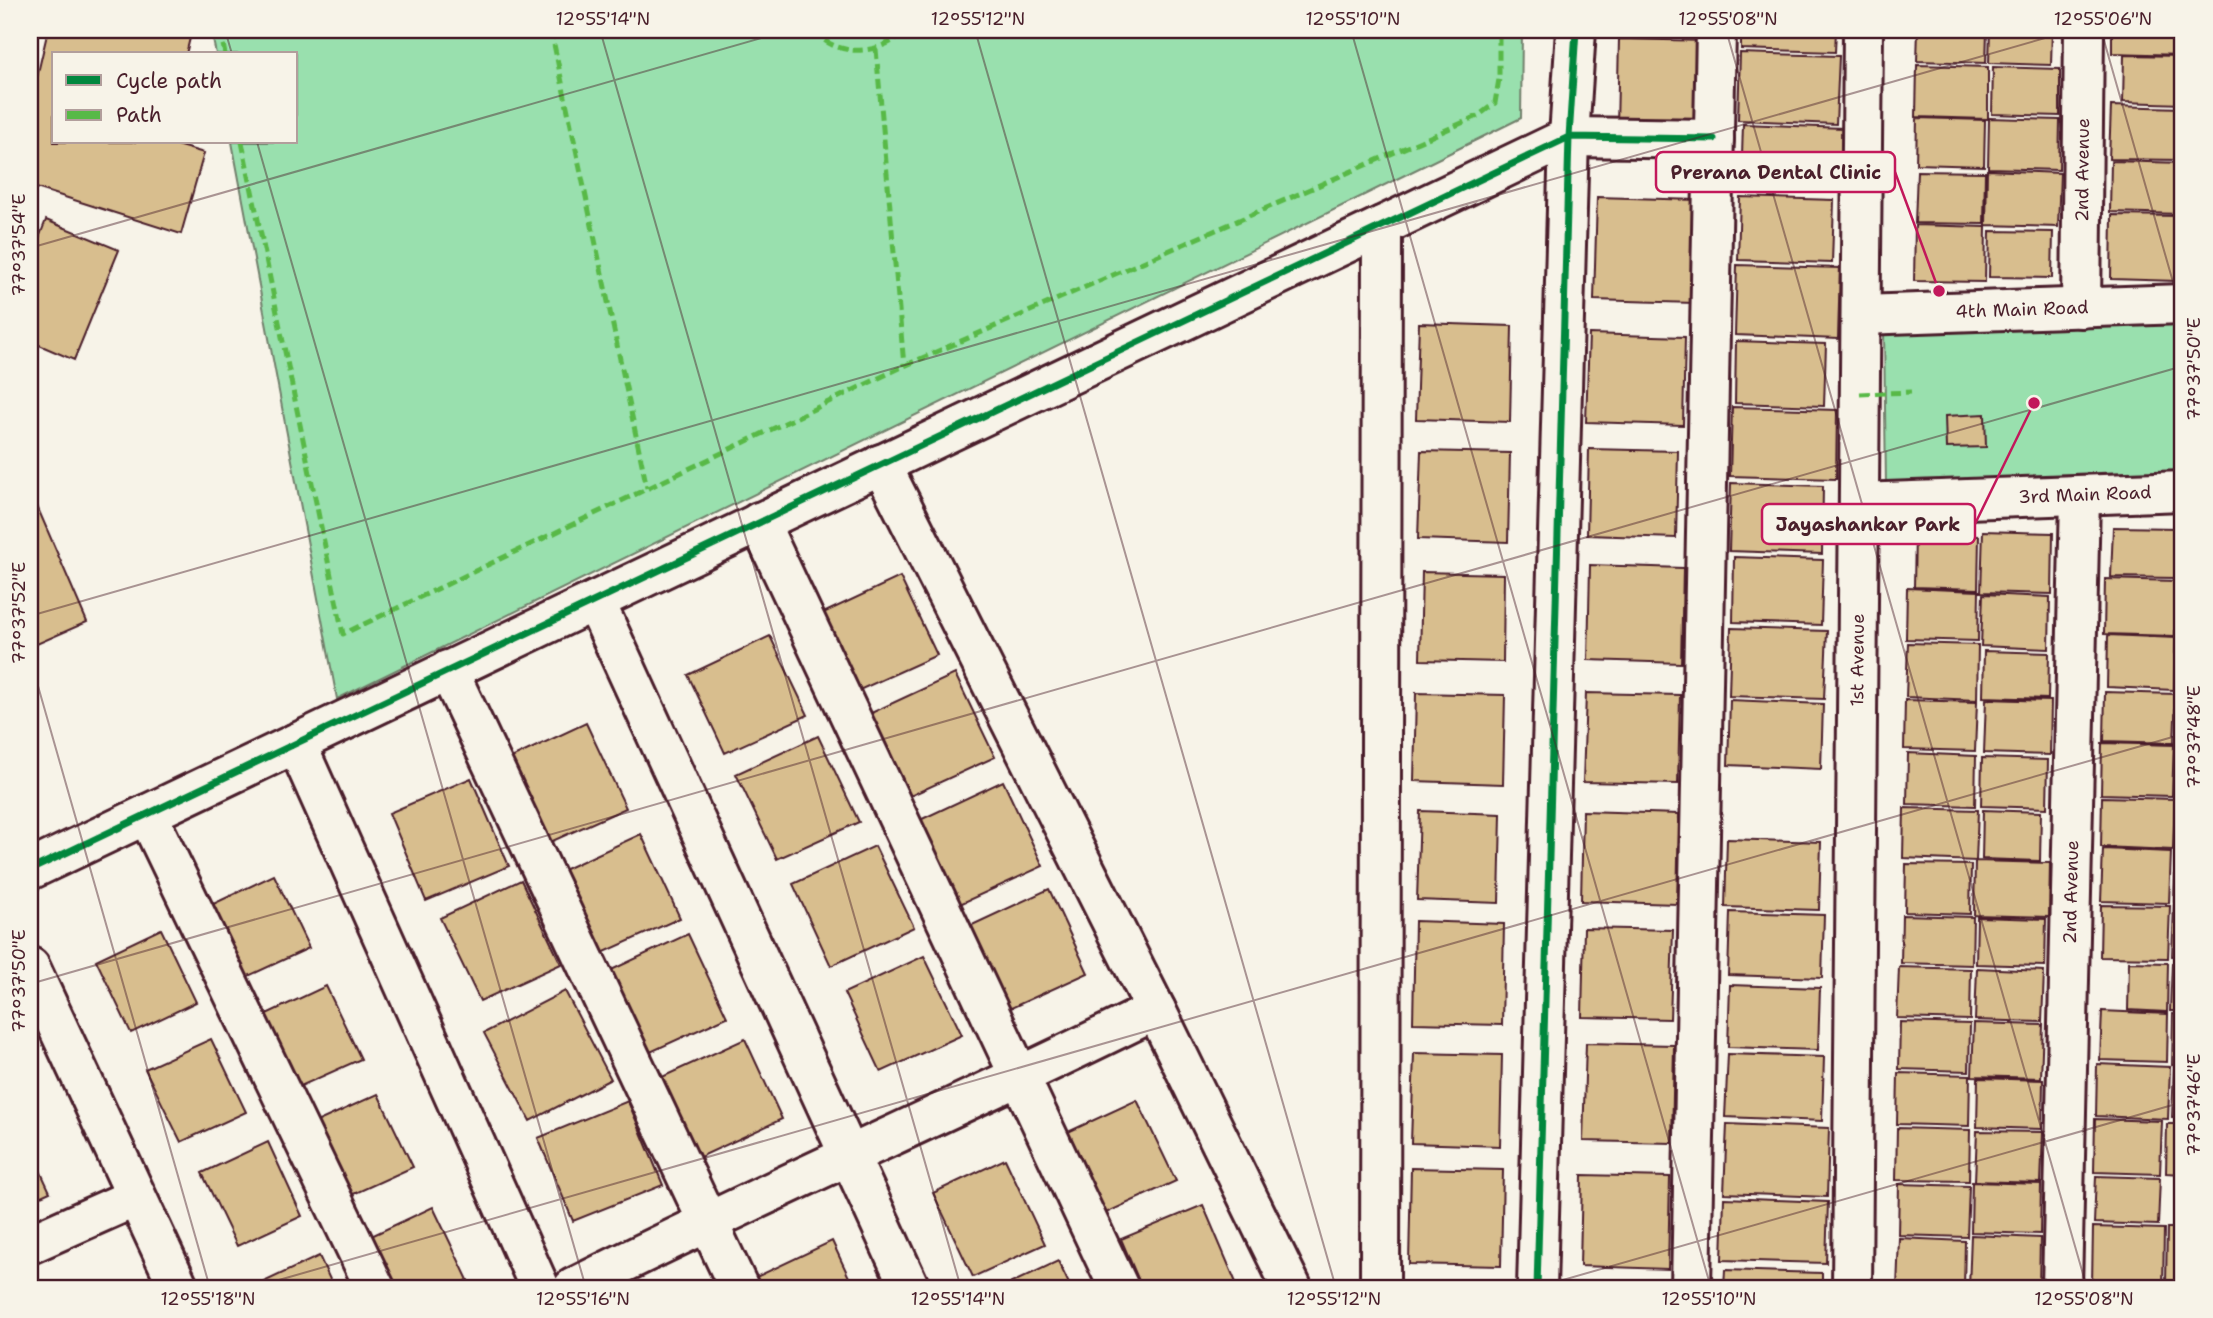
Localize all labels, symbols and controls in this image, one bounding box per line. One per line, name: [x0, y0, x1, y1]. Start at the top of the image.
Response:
text: 12°55'14"N: [556, 7, 650, 31]
text: 12°55'12"N: [931, 7, 1025, 31]
text: 12°55'10"N: [1305, 7, 1401, 31]
text: 12°55'08"N: [1678, 7, 1778, 31]
text: 12°55'06"N: [2054, 7, 2152, 31]
legend: [52, 52, 298, 144]
text: Cycle path: [116, 67, 222, 95]
text: Path: [116, 101, 162, 129]
street label: 2nd Avenue: [2070, 118, 2095, 222]
callout: Prerana Dental Clinic: [1656, 152, 1895, 192]
text: Prerana Dental Clinic: [1671, 160, 1881, 185]
text: 77°37'54"E: [7, 194, 31, 296]
street label: 4th Main Road: [1955, 295, 2089, 324]
text: 77°37'50"E: [2182, 317, 2206, 421]
street label: 3rd Main Road: [2018, 480, 2152, 509]
callout: Jayashankar Park: [1762, 504, 1975, 544]
text: Jayashankar Park: [1776, 512, 1960, 537]
text: 77°37'52"E: [7, 562, 31, 664]
street label: 1st Avenue: [1845, 613, 1870, 707]
text: 77°37'48"E: [2182, 685, 2206, 789]
street label: 2nd Avenue: [2058, 840, 2084, 944]
text: 77°37'50"E: [7, 929, 31, 1033]
text: 77°37'46"E: [2182, 1054, 2206, 1156]
text: 12°55'18"N: [161, 1287, 255, 1311]
text: 12°55'16"N: [536, 1287, 630, 1311]
text: 12°55'14"N: [911, 1287, 1005, 1311]
text: 12°55'12"N: [1287, 1287, 1381, 1311]
text: 12°55'10"N: [1661, 1287, 1757, 1311]
text: 12°55'08"N: [2034, 1287, 2134, 1311]

